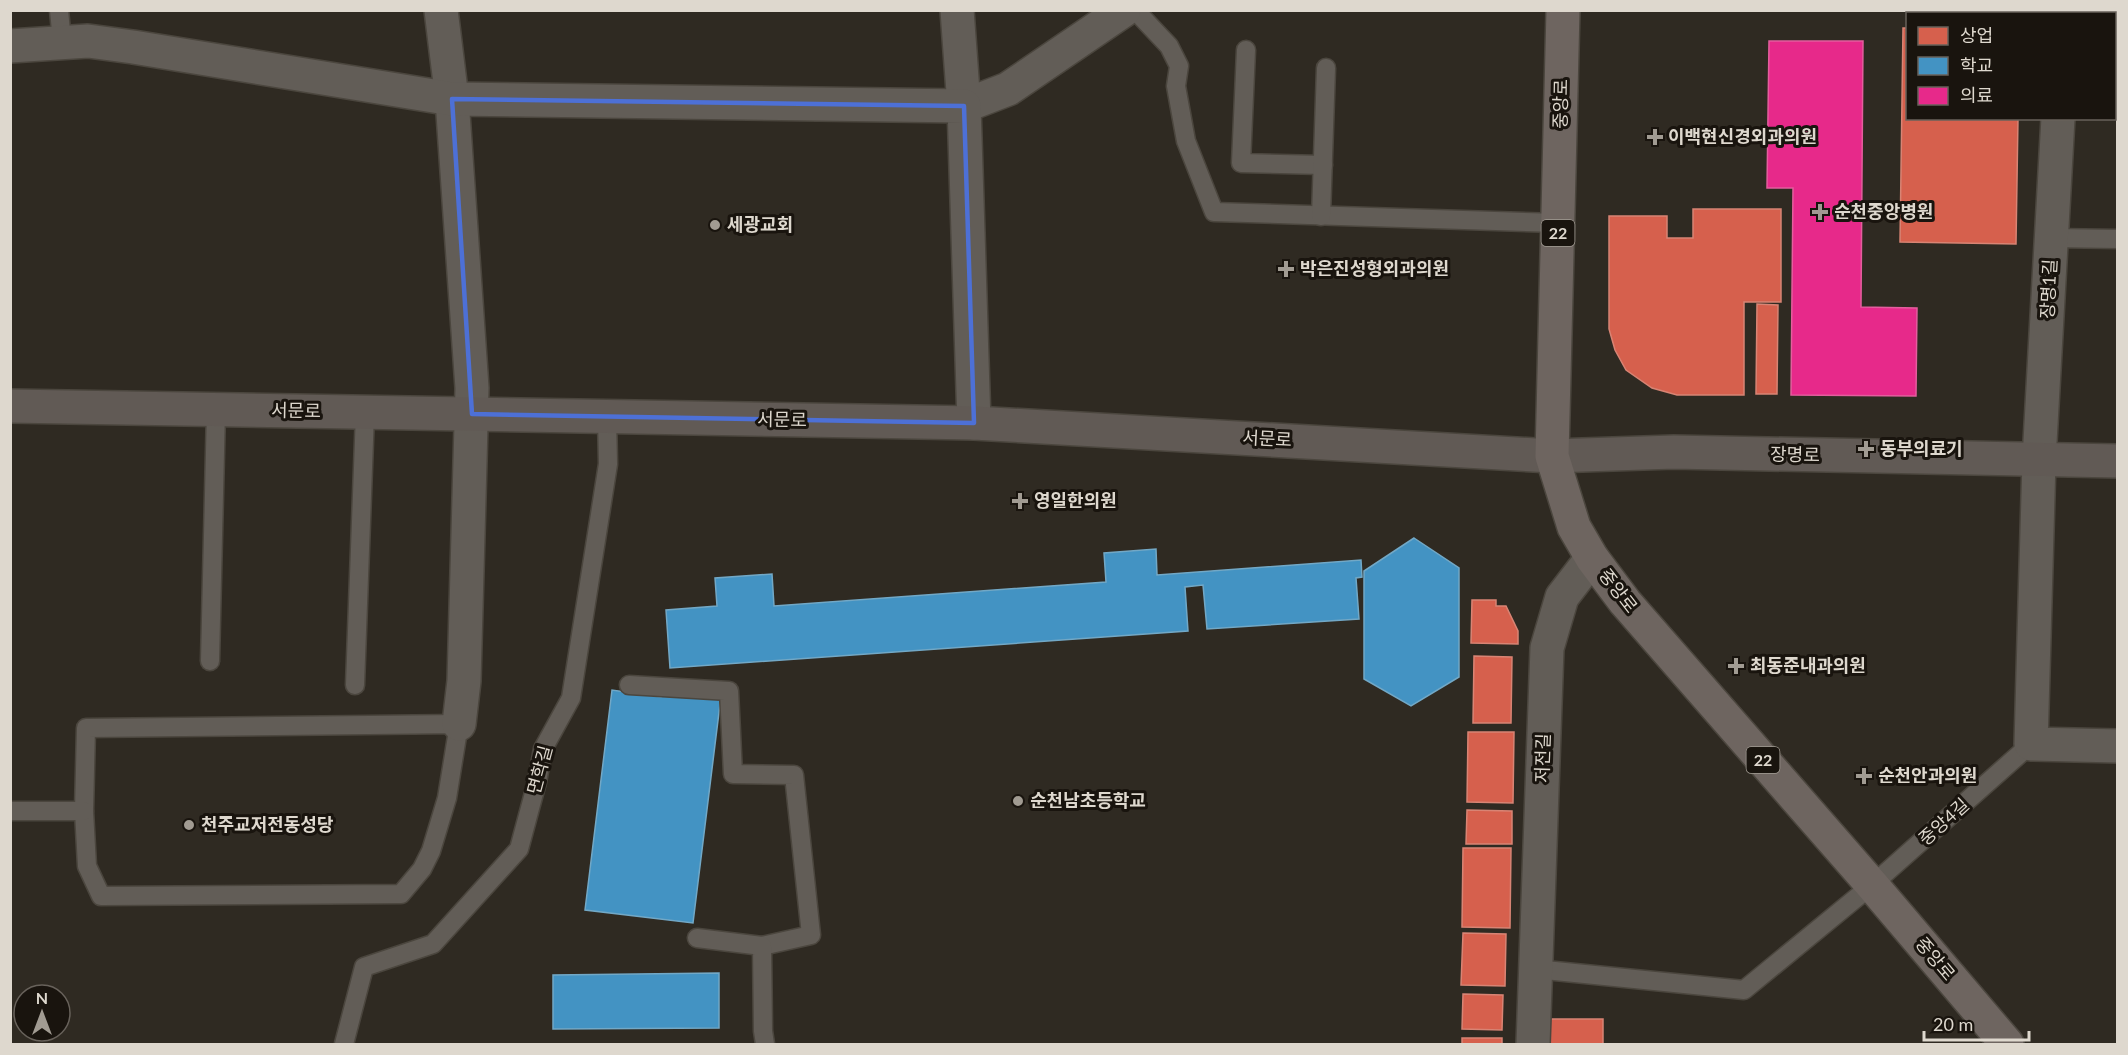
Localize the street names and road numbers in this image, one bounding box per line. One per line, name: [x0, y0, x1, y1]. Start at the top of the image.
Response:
street label: 중앙로: [1549, 79, 1571, 129]
road number: 22: [1542, 220, 1574, 246]
street label: 장명1길: [2035, 258, 2061, 320]
street label: 서문로: [271, 399, 321, 421]
street label: 서문로: [757, 408, 807, 430]
street label: 서문로: [1242, 426, 1292, 450]
street label: 장명로: [1770, 443, 1820, 465]
street label: 중앙로: [1595, 564, 1643, 617]
street label: 저전길: [1530, 733, 1554, 783]
street label: 면학길: [522, 743, 556, 797]
road number: 22: [1746, 747, 1780, 773]
street label: 중앙4길: [1914, 793, 1973, 850]
street label: 중앙로: [1911, 932, 1960, 984]

